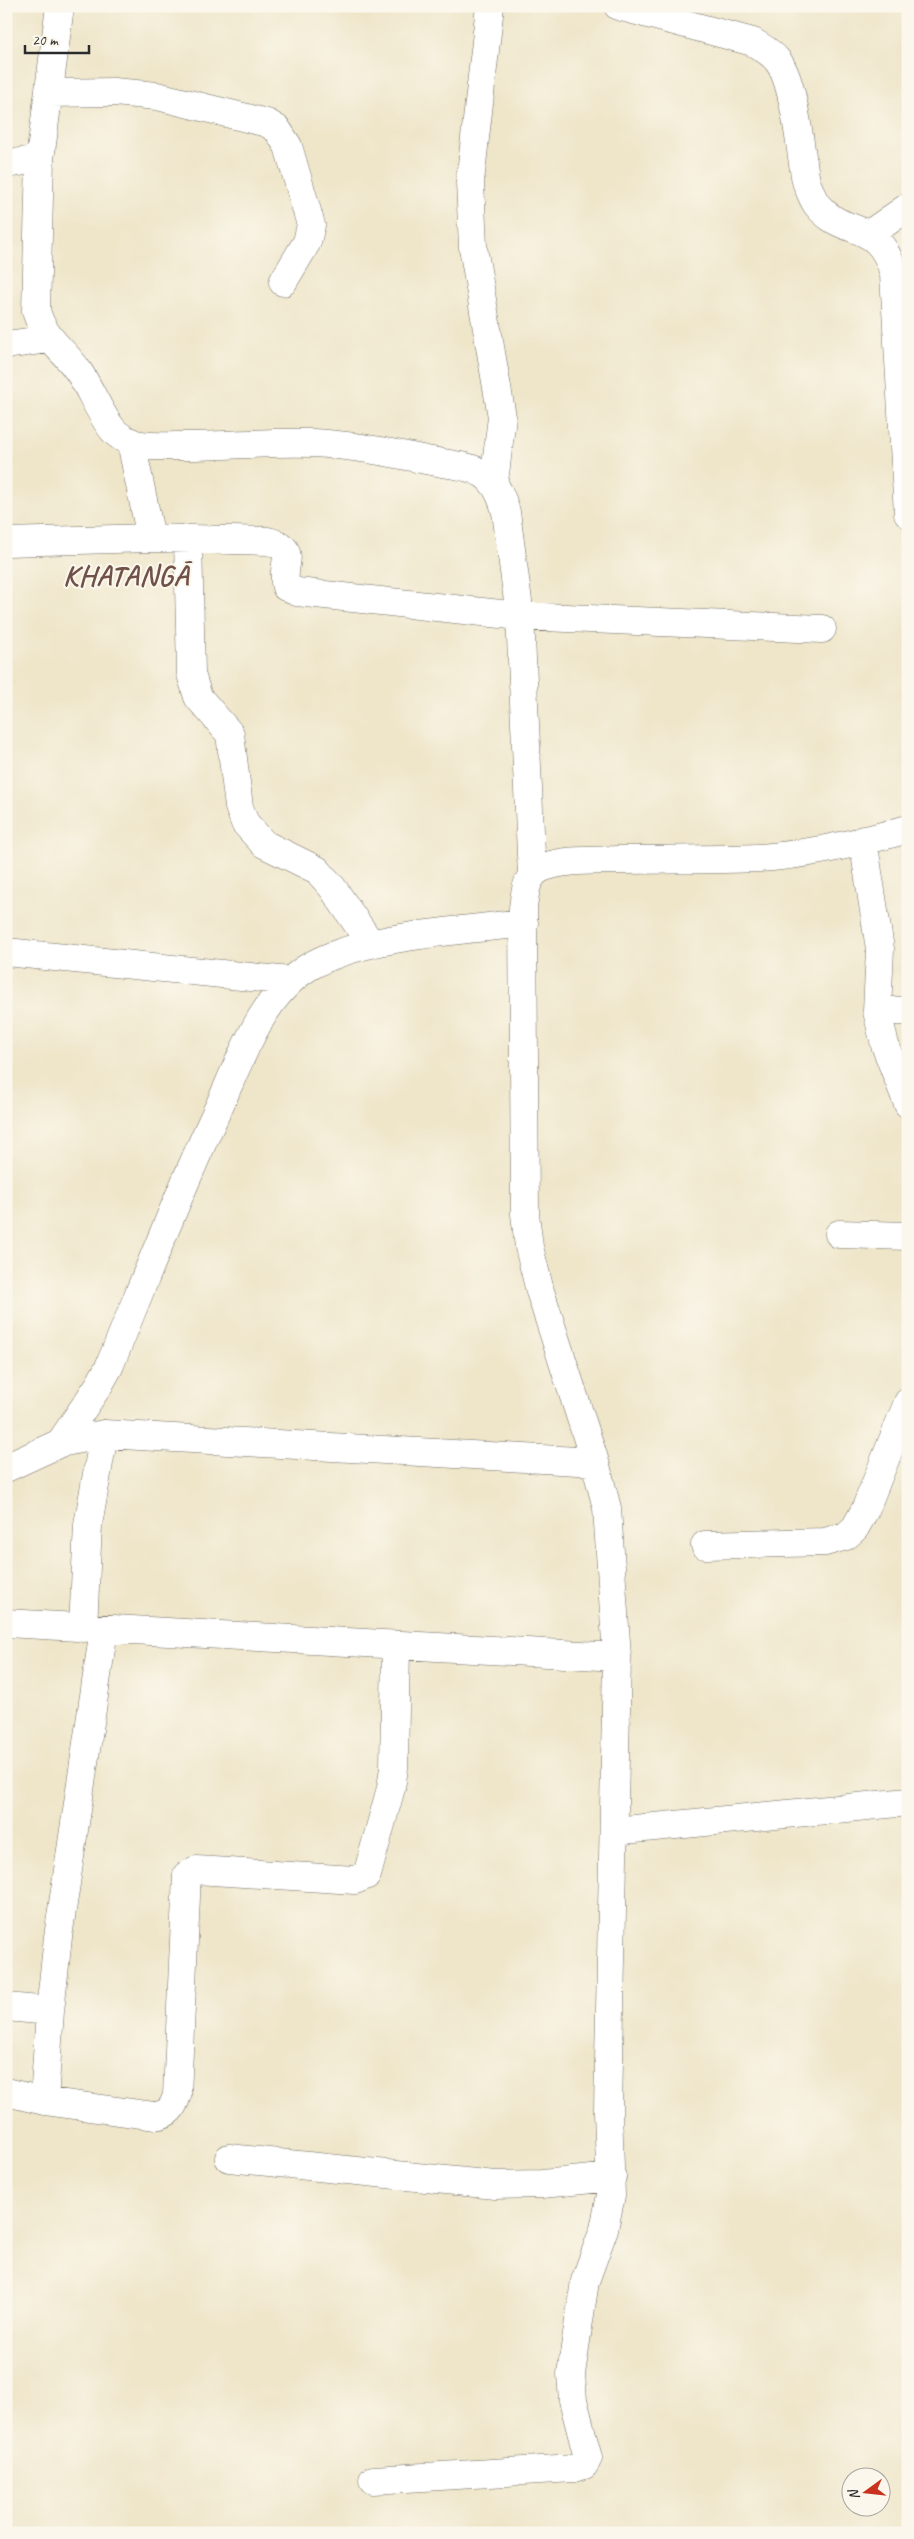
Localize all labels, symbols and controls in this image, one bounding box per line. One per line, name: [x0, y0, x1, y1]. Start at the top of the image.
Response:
scale bar: [25, 22, 89, 54]
text: 20 m: [32, 31, 59, 50]
district label: KHATANGĀ: [63, 557, 193, 594]
north arrow: [842, 2466, 892, 2516]
text: N: [844, 2487, 863, 2502]

